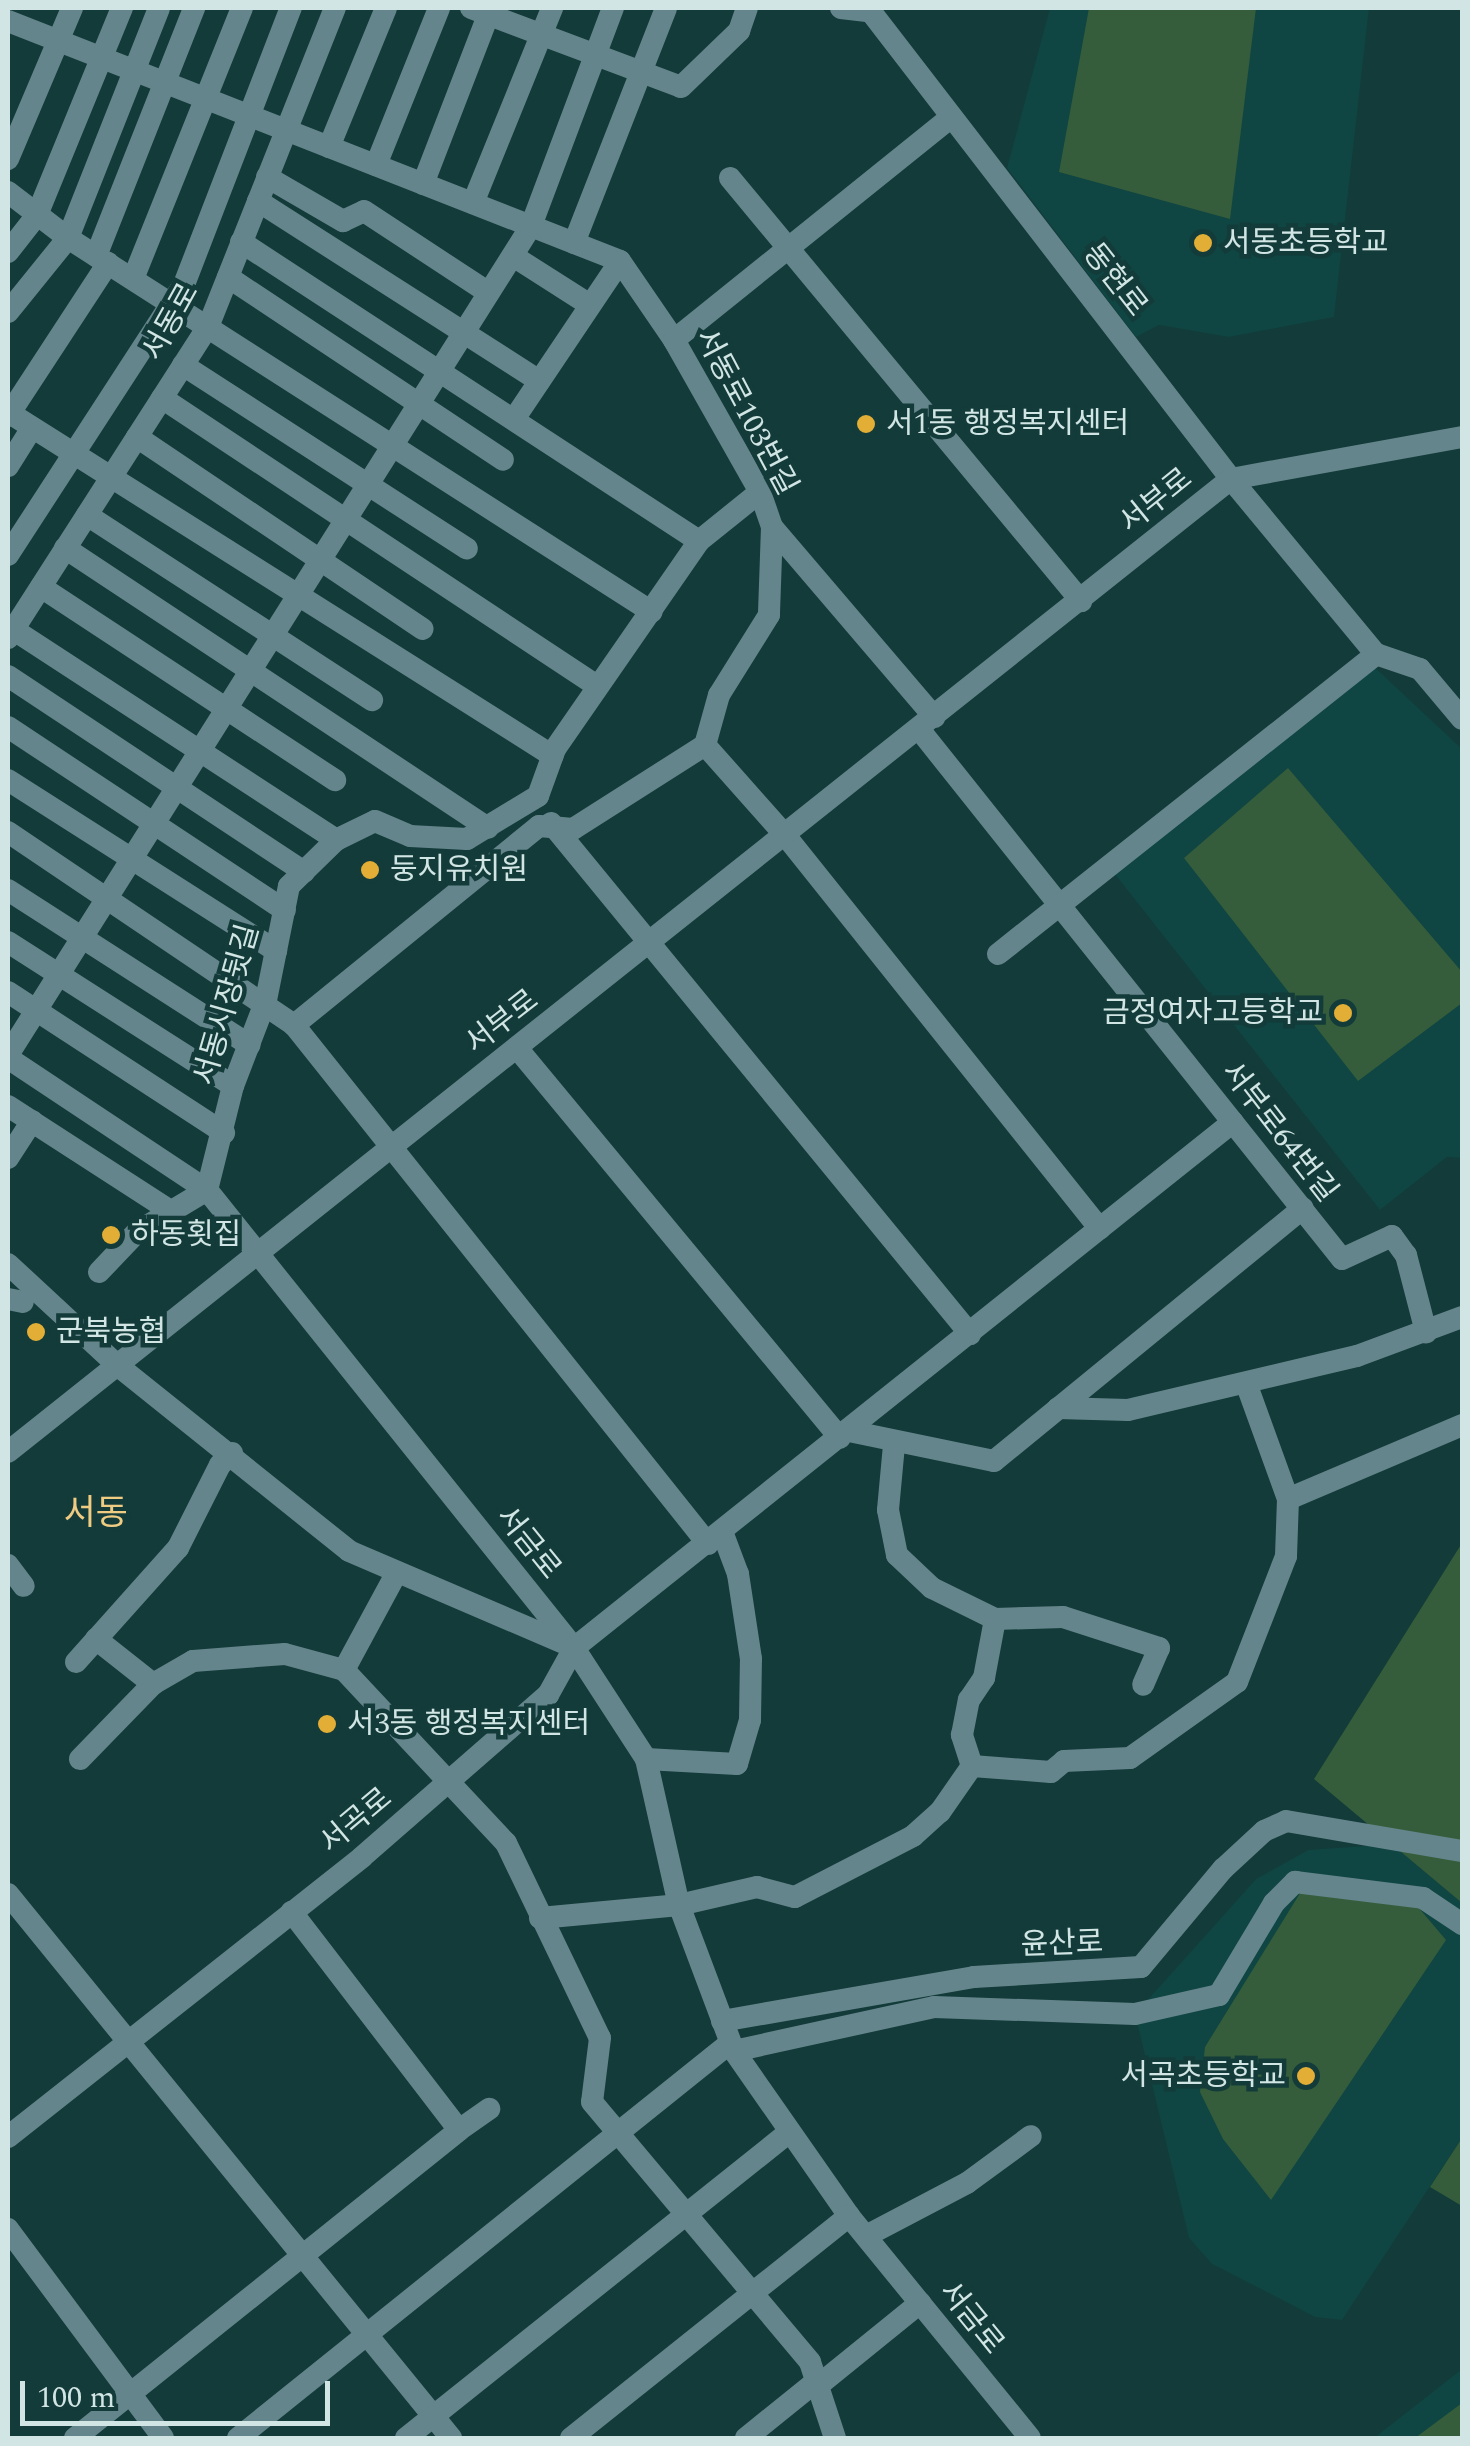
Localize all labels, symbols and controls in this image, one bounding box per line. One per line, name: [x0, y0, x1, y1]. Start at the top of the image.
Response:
place label: 서동초등학교: [1223, 225, 1389, 261]
marker: 서동초등학교: [1192, 232, 1214, 254]
street label: 동현로: [1075, 236, 1155, 324]
street label: 서동로: [135, 277, 207, 367]
street label: 서동로103번길: [687, 323, 805, 501]
place label: 서1동 행정복지센터: [886, 406, 1129, 442]
marker: 서1동 행정복지센터: [855, 413, 877, 435]
street label: 서부로: [1112, 461, 1200, 541]
place label: 둥지유치원: [390, 852, 528, 888]
marker: 둥지유치원: [359, 859, 381, 881]
street label: 서동시장뒷길: [187, 920, 267, 1090]
street label: 서부로: [458, 982, 546, 1062]
place label: 금정여자고등학교: [1102, 995, 1323, 1031]
marker: 금정여자고등학교: [1332, 1002, 1354, 1024]
street label: 서부로64번길: [1213, 1055, 1345, 1209]
place label: 하동횟집: [131, 1217, 241, 1253]
marker: 하동횟집: [100, 1224, 122, 1246]
place label: 군북농협: [56, 1314, 166, 1350]
marker: 군북농협: [25, 1321, 47, 1343]
district label: 서동: [64, 1493, 128, 1535]
street label: 서금로: [488, 1499, 568, 1587]
place label: 서3동 행정복지센터: [347, 1706, 590, 1742]
marker: 서3동 행정복지센터: [316, 1713, 338, 1735]
street label: 서곡로: [313, 1781, 399, 1861]
street label: 윤산로: [1020, 1925, 1104, 1963]
place label: 서곡초등학교: [1120, 2058, 1286, 2094]
marker: 서곡초등학교: [1295, 2065, 1317, 2087]
street label: 서금로: [931, 2274, 1011, 2362]
scale bar: [25, 2361, 335, 2423]
text: 100 m: [37, 2375, 115, 2421]

